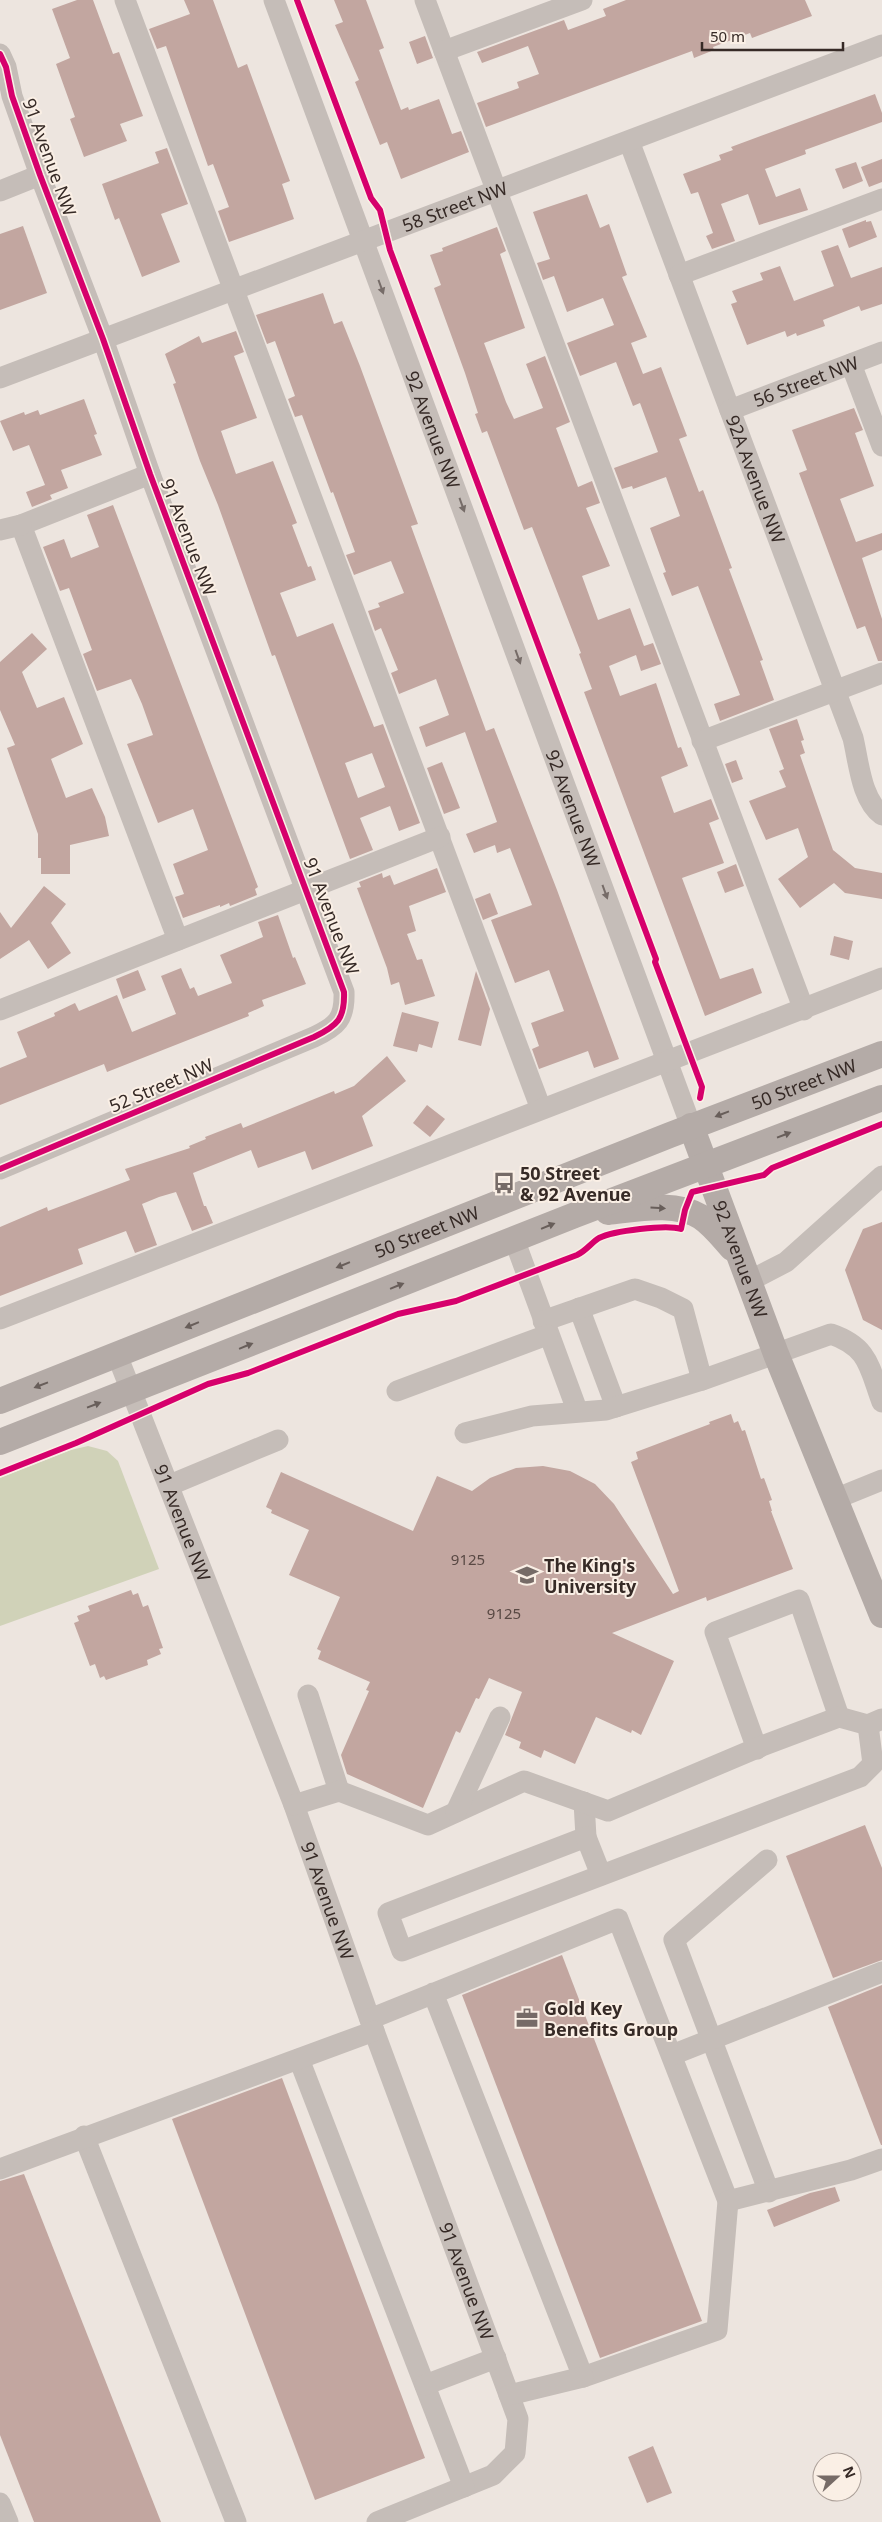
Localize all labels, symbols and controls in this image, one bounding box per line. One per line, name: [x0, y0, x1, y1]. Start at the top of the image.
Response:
scale bar: [702, 20, 843, 52]
text: 50 m: [710, 26, 745, 46]
street label: 91 Avenue NW: [18, 95, 82, 219]
street label: 58 Street NW: [399, 175, 511, 237]
one-way arrow: [378, 279, 385, 294]
street label: 56 Street NW: [750, 350, 862, 412]
street label: 92 Avenue NW: [400, 367, 466, 492]
street label: 92A Avenue NW: [721, 412, 791, 547]
street label: 91 Avenue NW: [156, 475, 222, 599]
one-way arrow: [459, 497, 466, 512]
one-way arrow: [514, 650, 522, 665]
street label: 92 Avenue NW: [541, 746, 606, 871]
street label: 91 Avenue NW: [299, 854, 365, 978]
one-way arrow: [602, 884, 609, 899]
street label: 52 Street NW: [105, 1052, 217, 1118]
street label: 50 Street NW: [748, 1053, 860, 1115]
one-way arrow: [715, 1111, 729, 1119]
one-way arrow: [777, 1131, 792, 1139]
place label: 50 Street & 92 Avenue: [520, 1161, 631, 1206]
bus stop icon: 50 Street & 92 Avenue: [491, 1170, 517, 1196]
street label: 92 Avenue NW: [708, 1197, 774, 1321]
street label: 50 Street NW: [371, 1200, 483, 1263]
one-way arrow: [651, 1205, 667, 1213]
one-way arrow: [541, 1222, 556, 1230]
one-way arrow: [335, 1261, 350, 1269]
one-way arrow: [390, 1281, 404, 1289]
one-way arrow: [184, 1321, 199, 1329]
one-way arrow: [239, 1341, 253, 1349]
one-way arrow: [33, 1381, 48, 1389]
one-way arrow: [87, 1401, 102, 1408]
street label: 91 Avenue NW: [149, 1461, 217, 1585]
house number: 9125: [451, 1549, 485, 1569]
place label: The King's University: [544, 1553, 637, 1598]
school or university icon: The King's University: [514, 1562, 540, 1588]
house number: 9125: [487, 1603, 521, 1623]
street label: 91 Avenue NW: [296, 1838, 360, 1963]
place label: Gold Key Benefits Group: [544, 1996, 678, 2041]
office icon: Gold Key Benefits Group: [514, 2005, 540, 2031]
street label: 91 Avenue NW: [434, 2219, 500, 2343]
north arrow: [812, 2452, 862, 2502]
text: N: [839, 2463, 861, 2481]

